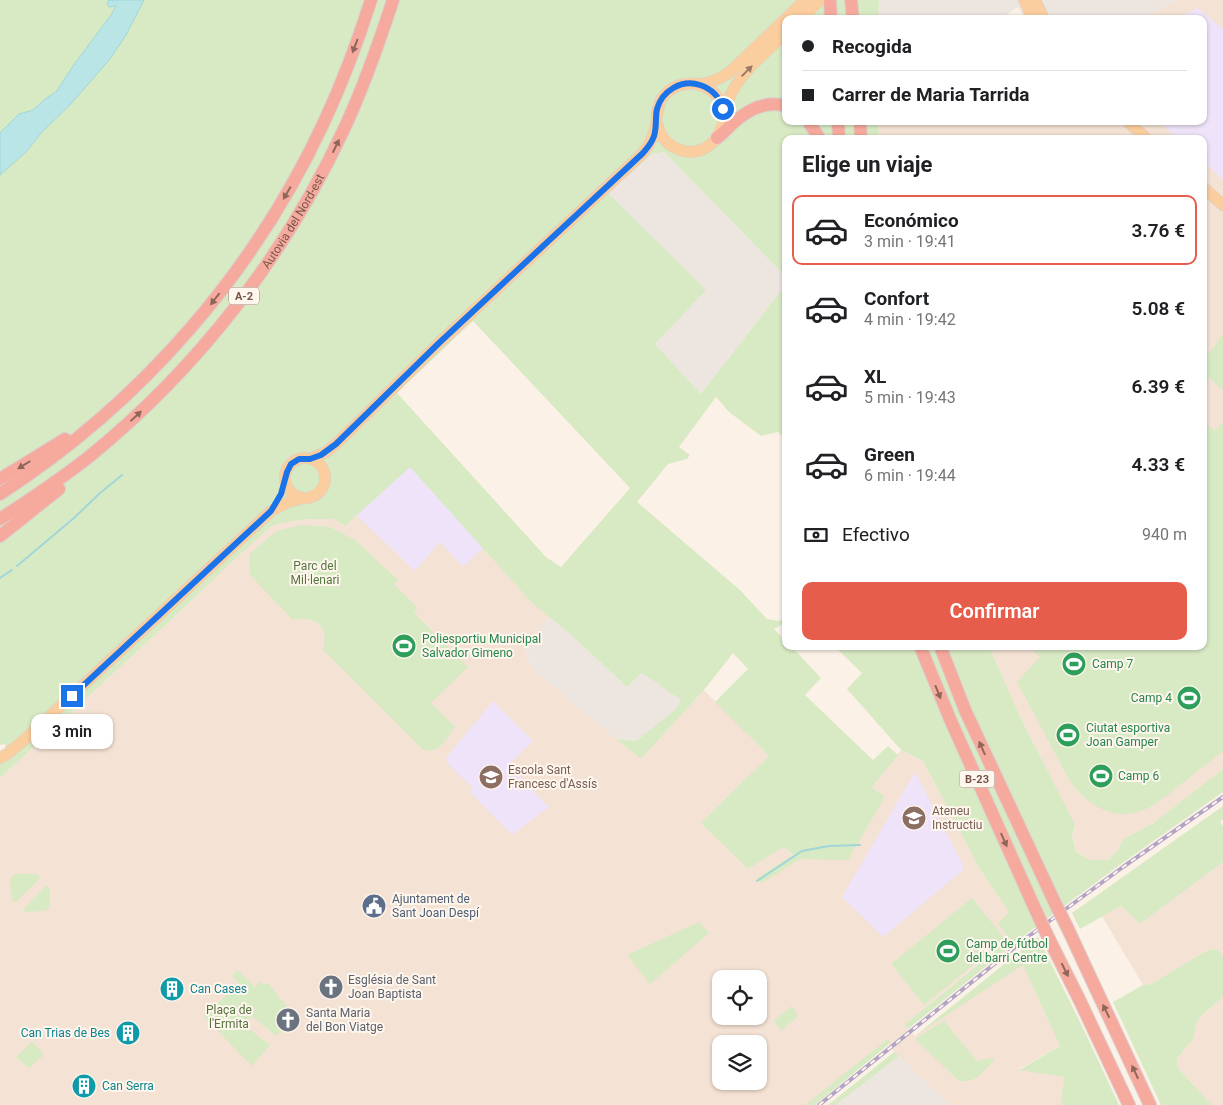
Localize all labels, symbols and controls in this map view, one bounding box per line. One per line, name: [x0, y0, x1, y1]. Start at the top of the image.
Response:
text: Recogida: [832, 35, 912, 58]
one-way arrow: [351, 39, 359, 54]
one-way arrow: [741, 65, 753, 77]
text: Carrer de Maria Tarrida: [832, 83, 1030, 106]
route start: [712, 98, 734, 120]
one-way arrow: [332, 139, 340, 153]
text: Elige un viaje: [802, 152, 932, 177]
street label: Autovia del Nord-est: [259, 172, 327, 271]
one-way arrow: [283, 186, 291, 201]
icon: car: [804, 208, 849, 253]
text: Económico: [864, 209, 959, 232]
text: 3.76 €: [1131, 219, 1185, 242]
text: 3 min · 19:41: [864, 232, 956, 251]
icon: car: [804, 286, 849, 331]
text: Confort: [864, 287, 929, 310]
road number: A-2: [229, 288, 259, 304]
one-way arrow: [210, 292, 221, 305]
text: 5.08 €: [1131, 297, 1185, 320]
text: 4 min · 19:42: [864, 310, 956, 329]
icon: car: [804, 364, 849, 409]
text: XL: [864, 365, 886, 388]
text: 6.39 €: [1131, 375, 1185, 398]
text: 5 min · 19:43: [864, 388, 956, 407]
one-way arrow: [130, 410, 142, 421]
icon: car: [804, 442, 849, 487]
text: Green: [864, 443, 915, 466]
text: 4.33 €: [1131, 453, 1185, 476]
one-way arrow: [17, 460, 30, 470]
text: 6 min · 19:44: [864, 466, 956, 485]
icon: cash: [802, 521, 830, 549]
text: Efectivo: [842, 523, 910, 546]
text: 940 m: [1142, 525, 1187, 544]
park label: Parc del Mil·lenari: [291, 559, 340, 587]
button: Confirmar: [802, 582, 1187, 640]
place label: Poliesportiu Municipal Salvador Gimeno: [422, 632, 541, 660]
sports icon: Poliesportiu Municipal Salvador Gimeno: [391, 633, 417, 659]
sports icon: Camp 7: [1061, 651, 1087, 677]
place label: Camp 7: [1092, 657, 1134, 671]
one-way arrow: [935, 684, 943, 699]
route end: [61, 685, 83, 707]
sports icon: Camp 4: [1176, 685, 1202, 711]
place label: Camp 4: [1131, 691, 1172, 705]
callout: 3 min: [31, 714, 113, 748]
place label: Ciutat esportiva Joan Gamper: [1086, 721, 1170, 749]
text: 3 min: [52, 722, 92, 741]
sports icon: Ciutat esportiva Joan Gamper: [1055, 722, 1081, 748]
one-way arrow: [978, 741, 986, 755]
place label: Escola Sant Francesc d'Assís: [508, 763, 597, 791]
sports icon: Camp 6: [1088, 763, 1114, 789]
school or university icon: Escola Sant Francesc d'Assís: [478, 764, 504, 790]
place label: Camp 6: [1118, 769, 1160, 783]
road number: B-23: [960, 771, 994, 788]
place label: Ateneu Instructiu: [932, 804, 982, 832]
school or university icon: Ateneu Instructiu: [901, 805, 927, 831]
one-way arrow: [1000, 833, 1008, 847]
place label: Ajuntament de Sant Joan Despí: [392, 892, 480, 920]
public building icon: Ajuntament de Sant Joan Despí: [361, 893, 387, 919]
place label: Camp de fútbol del barri Centre: [966, 937, 1048, 965]
sports icon: Camp de fútbol del barri Centre: [935, 938, 961, 964]
one-way arrow: [1061, 963, 1069, 977]
map controls: [712, 970, 767, 1090]
button: locate: [712, 970, 767, 1025]
place label: Església de Sant Joan Baptista: [348, 973, 436, 1001]
church icon: Església de Sant Joan Baptista: [318, 974, 344, 1000]
building icon: Can Cases: [159, 976, 185, 1002]
place label: Can Cases: [190, 982, 247, 996]
park label: Plaça de l'Ermita: [206, 1003, 252, 1031]
one-way arrow: [1102, 1004, 1110, 1018]
place label: Santa Maria del Bon Viatge: [306, 1006, 383, 1034]
church icon: Santa Maria del Bon Viatge: [275, 1007, 301, 1033]
building icon: Can Trias de Bes: [115, 1020, 141, 1046]
place label: Can Trias de Bes: [21, 1026, 110, 1040]
button: layers: [712, 1035, 767, 1090]
one-way arrow: [1131, 1065, 1139, 1079]
building icon: Can Serra: [71, 1073, 97, 1099]
place label: Can Serra: [102, 1079, 154, 1093]

